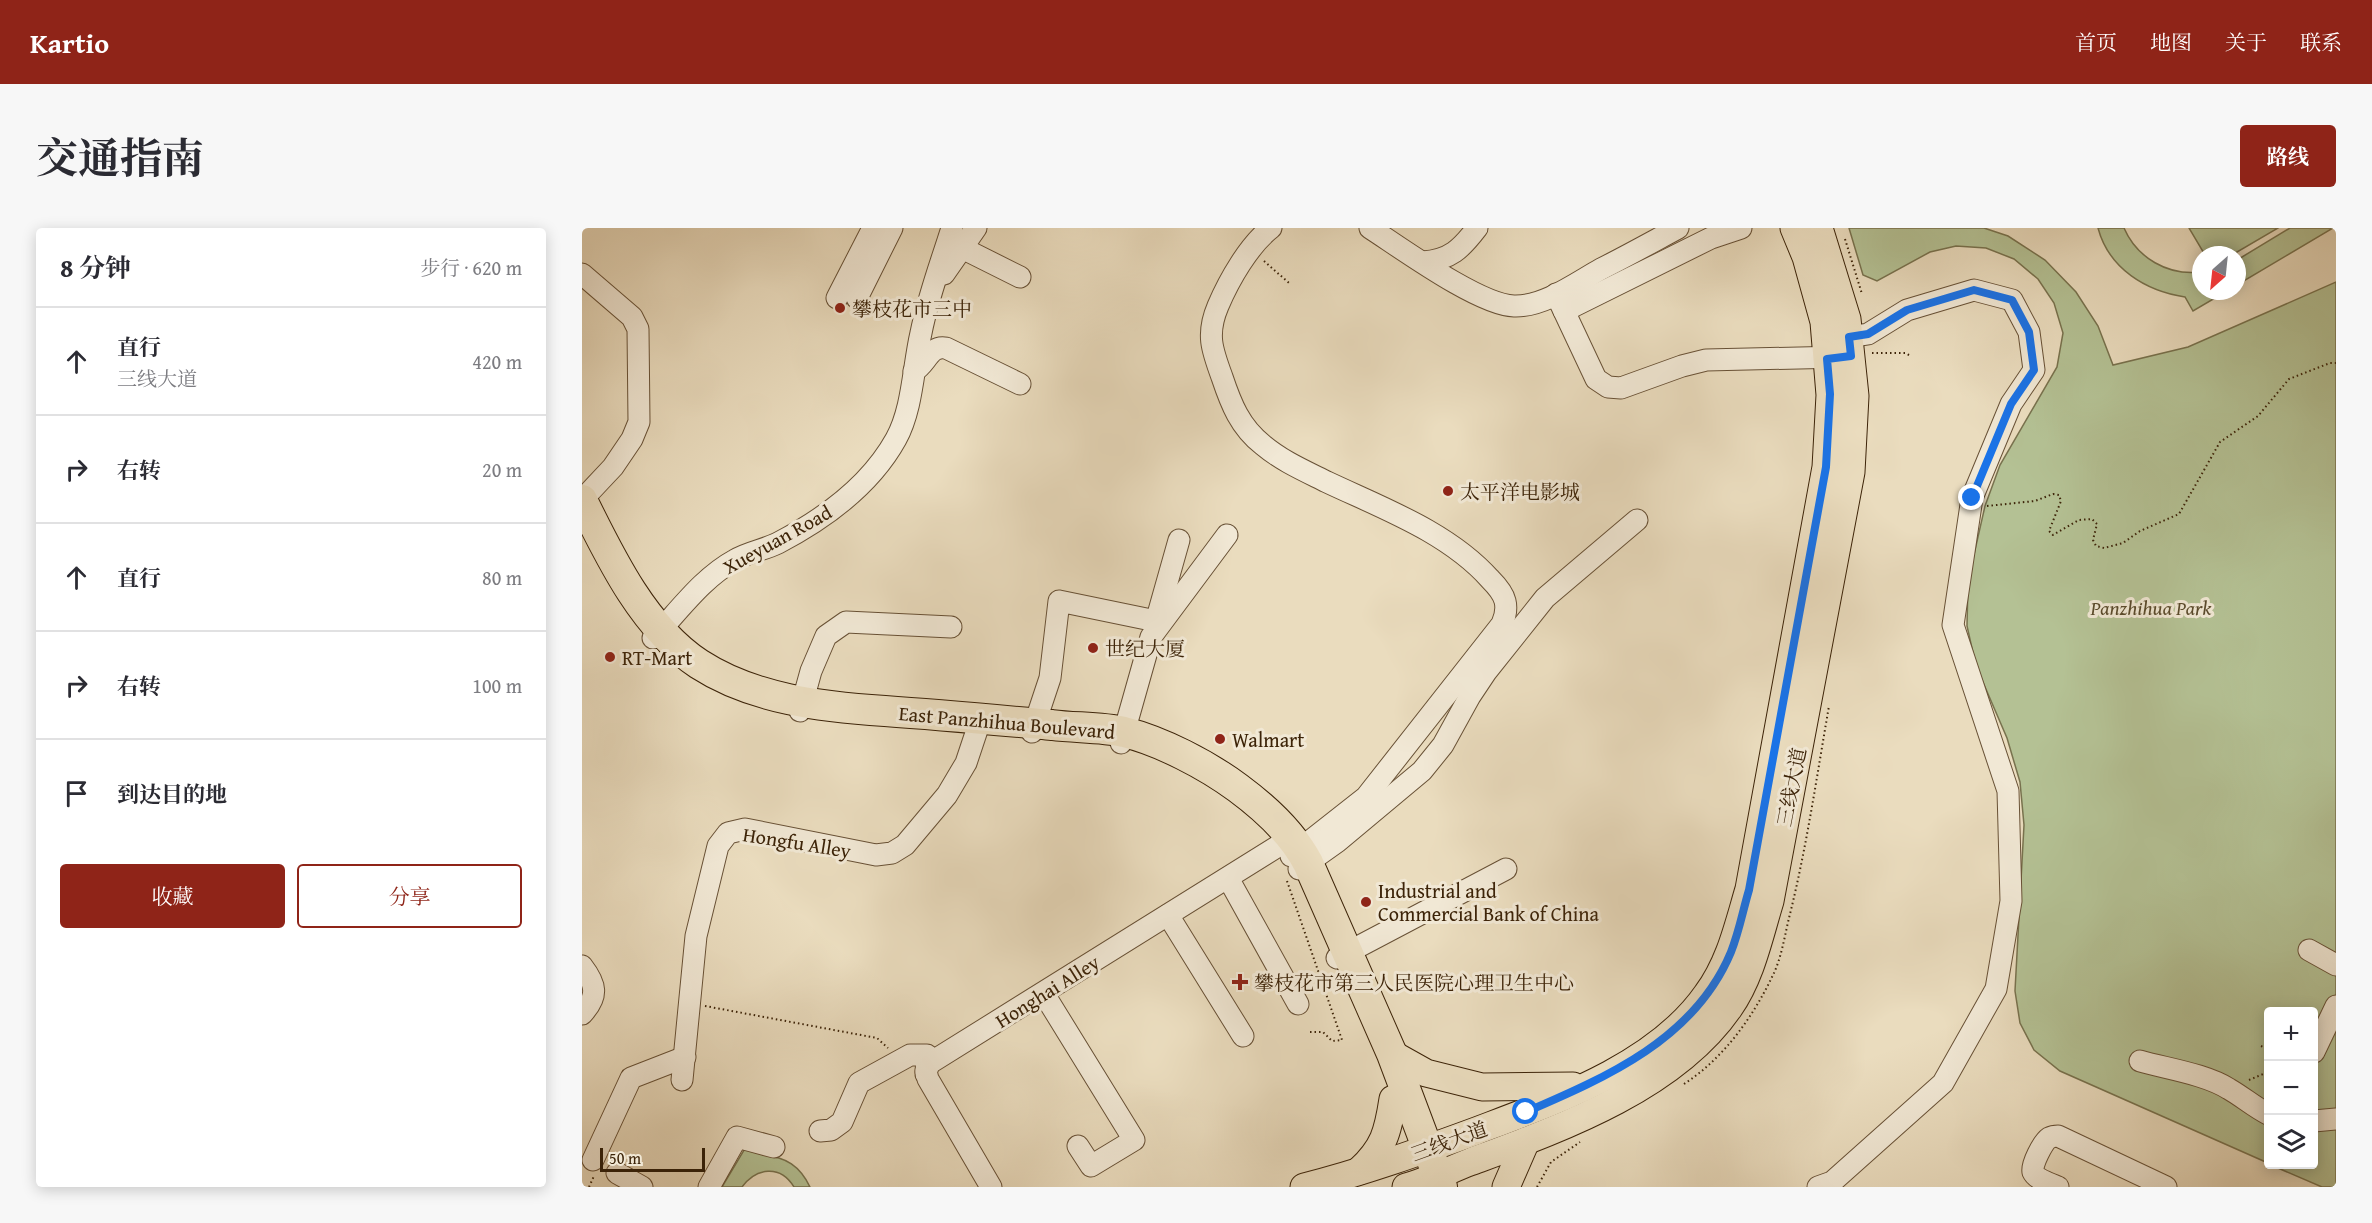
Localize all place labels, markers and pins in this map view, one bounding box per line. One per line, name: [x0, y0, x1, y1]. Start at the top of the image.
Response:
place label: 攀枝花市三中: [852, 294, 972, 323]
marker: 攀枝花市三中: [833, 301, 847, 315]
place label: 太平洋电影城: [1460, 477, 1580, 506]
marker: 太平洋电影城: [1441, 484, 1455, 498]
place label: 世纪大厦: [1105, 634, 1185, 663]
marker: 世纪大厦: [1086, 641, 1100, 655]
place label: RT-Mart: [622, 643, 692, 672]
marker: RT-Mart: [603, 650, 617, 664]
place label: Walmart: [1232, 725, 1304, 754]
marker: Walmart: [1213, 732, 1227, 746]
place label: Industrial and Commercial Bank of China: [1378, 876, 1600, 928]
marker: Industrial and Commercial Bank of China: [1359, 895, 1373, 909]
place label: 攀枝花市第三人民医院心理卫生中心: [1254, 968, 1574, 997]
marker: 攀枝花市第三人民医院心理卫生中心: [1231, 973, 1249, 991]

